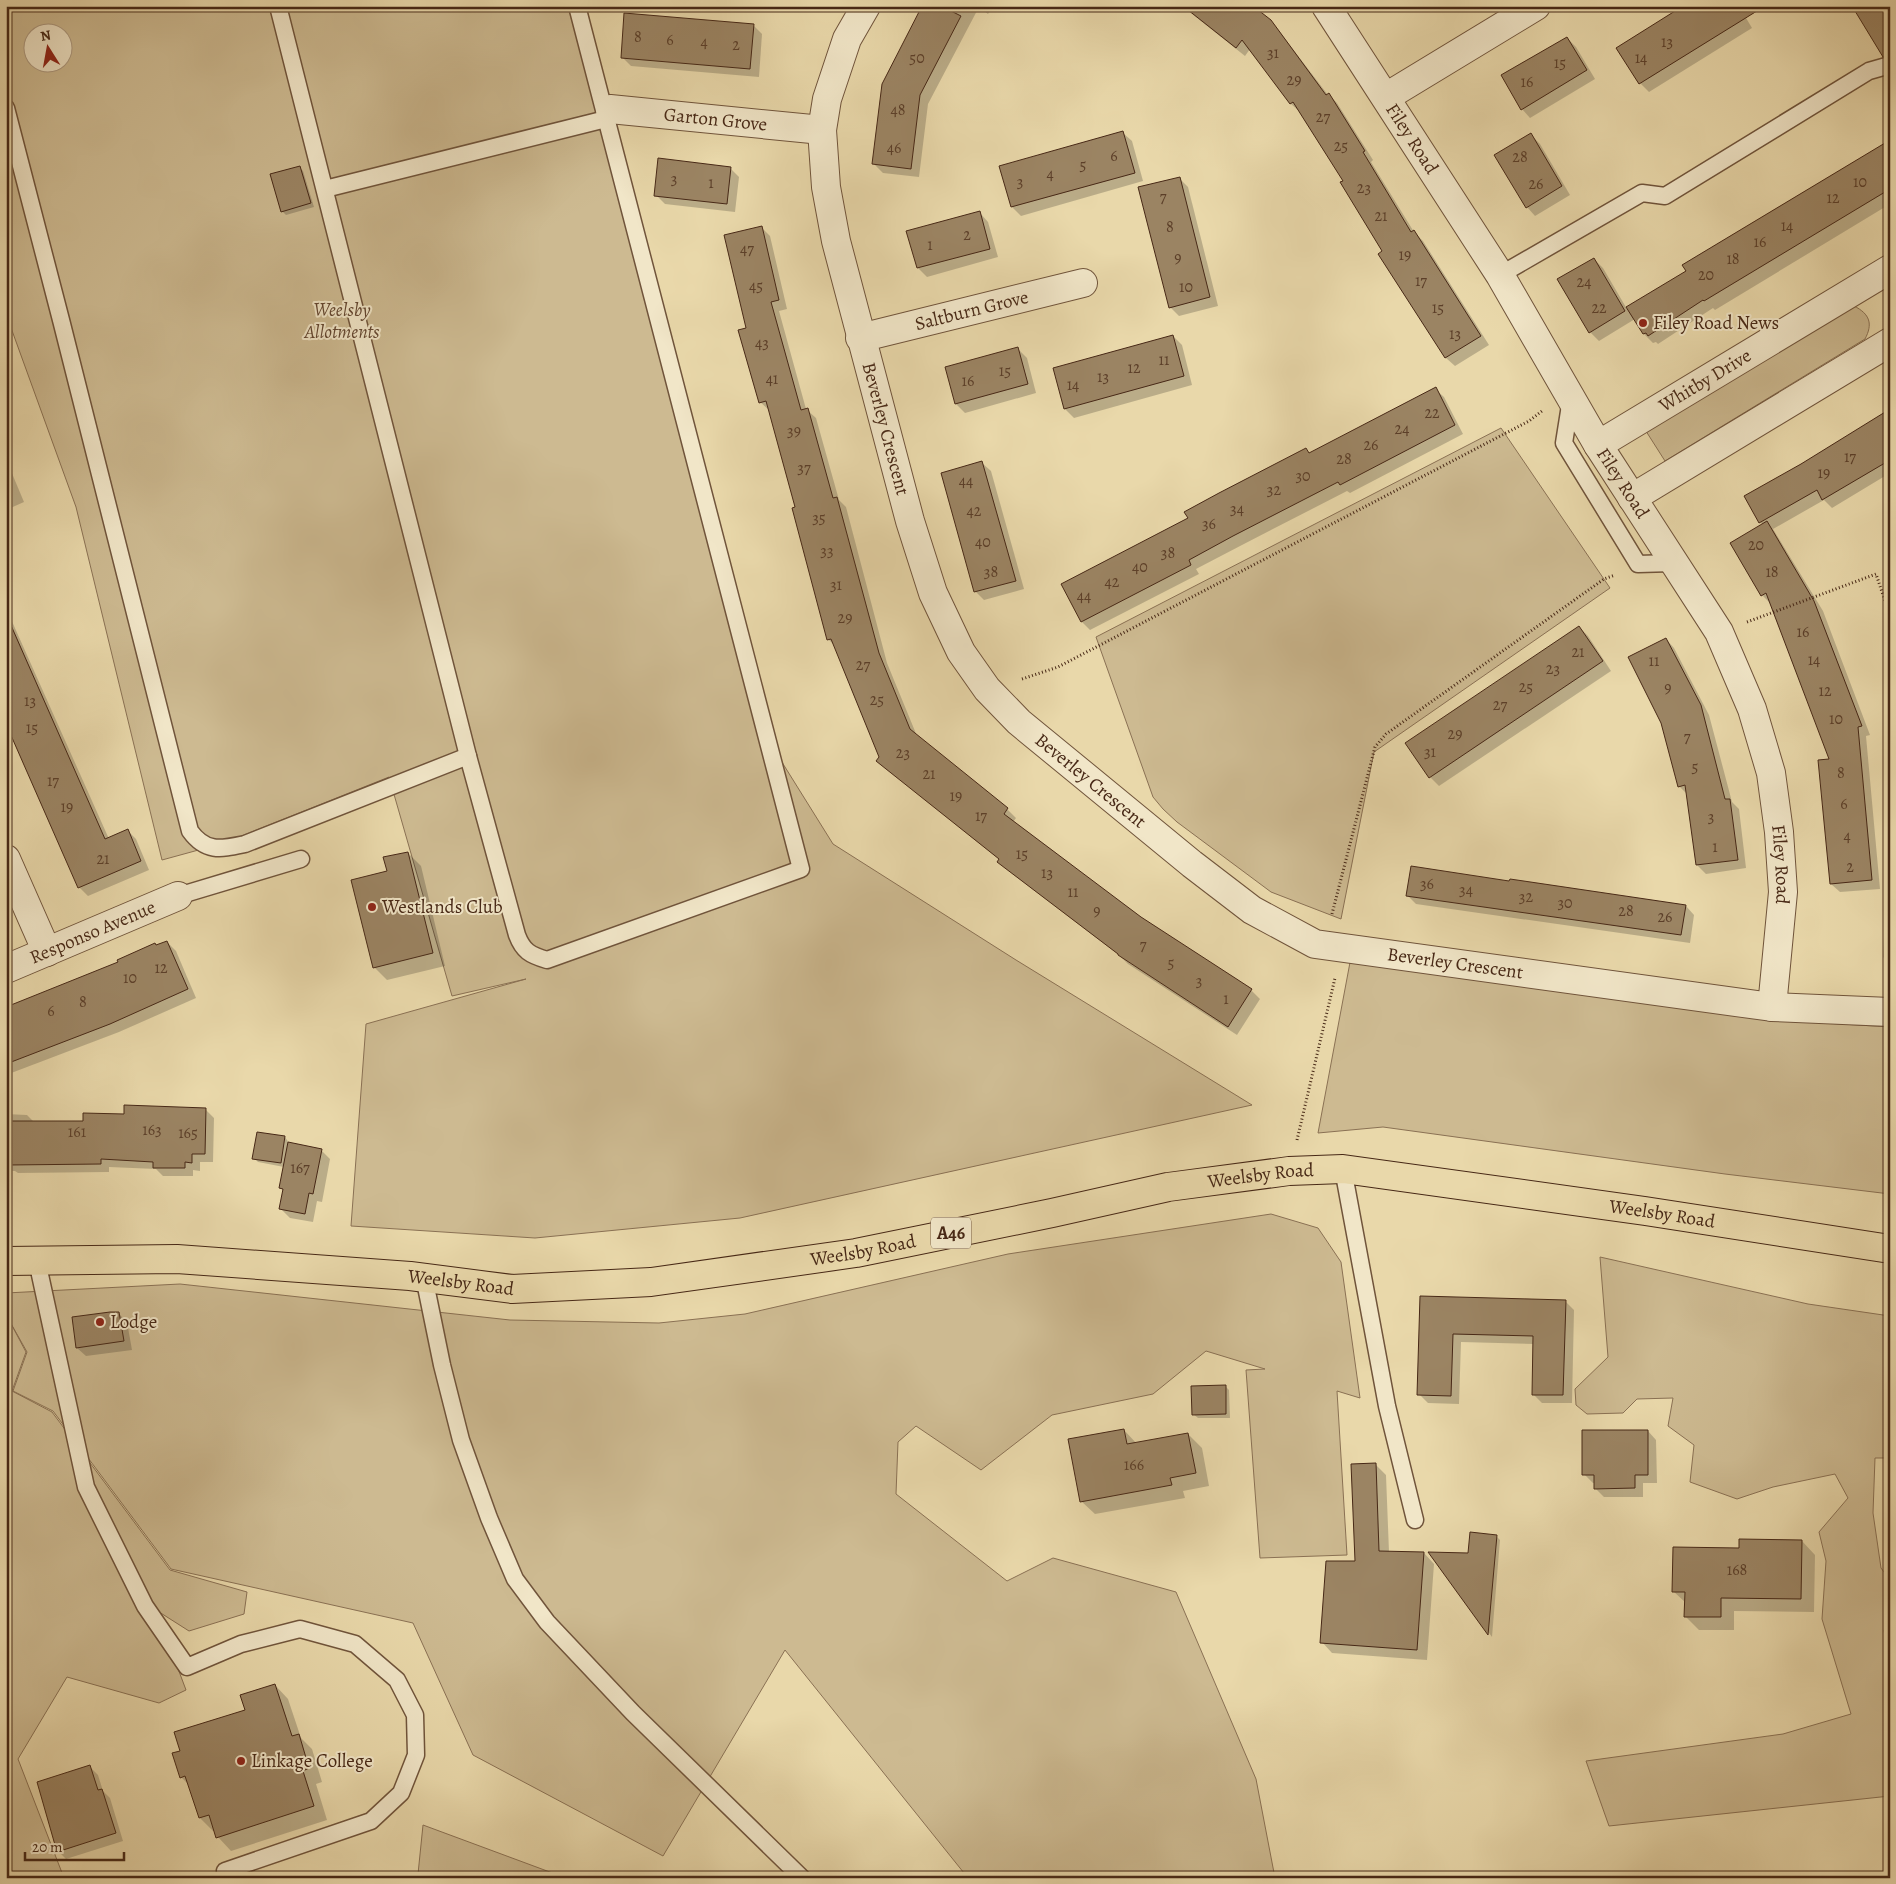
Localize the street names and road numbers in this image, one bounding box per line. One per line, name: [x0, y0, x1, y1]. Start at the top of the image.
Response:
street label: Filey Road: [1379, 98, 1445, 180]
street label: Garton Grove: [663, 101, 768, 138]
street label: Saltburn Grove: [912, 284, 1031, 337]
street label: Whitby Drive: [1653, 343, 1756, 419]
street label: Beverley Crescent: [856, 359, 916, 498]
street label: Filey Road: [1590, 443, 1656, 524]
street label: Beverley Crescent: [1029, 727, 1152, 834]
street label: Filey Road: [1765, 823, 1796, 906]
street label: Responso Avenue: [25, 894, 160, 971]
street label: Beverley Crescent: [1386, 941, 1525, 986]
street label: Weelsby Road: [1205, 1157, 1315, 1195]
street label: Weelsby Road: [1607, 1193, 1718, 1235]
road number: A46: [931, 1218, 971, 1248]
street label: Weelsby Road: [808, 1228, 919, 1272]
street label: Weelsby Road: [405, 1263, 516, 1302]

